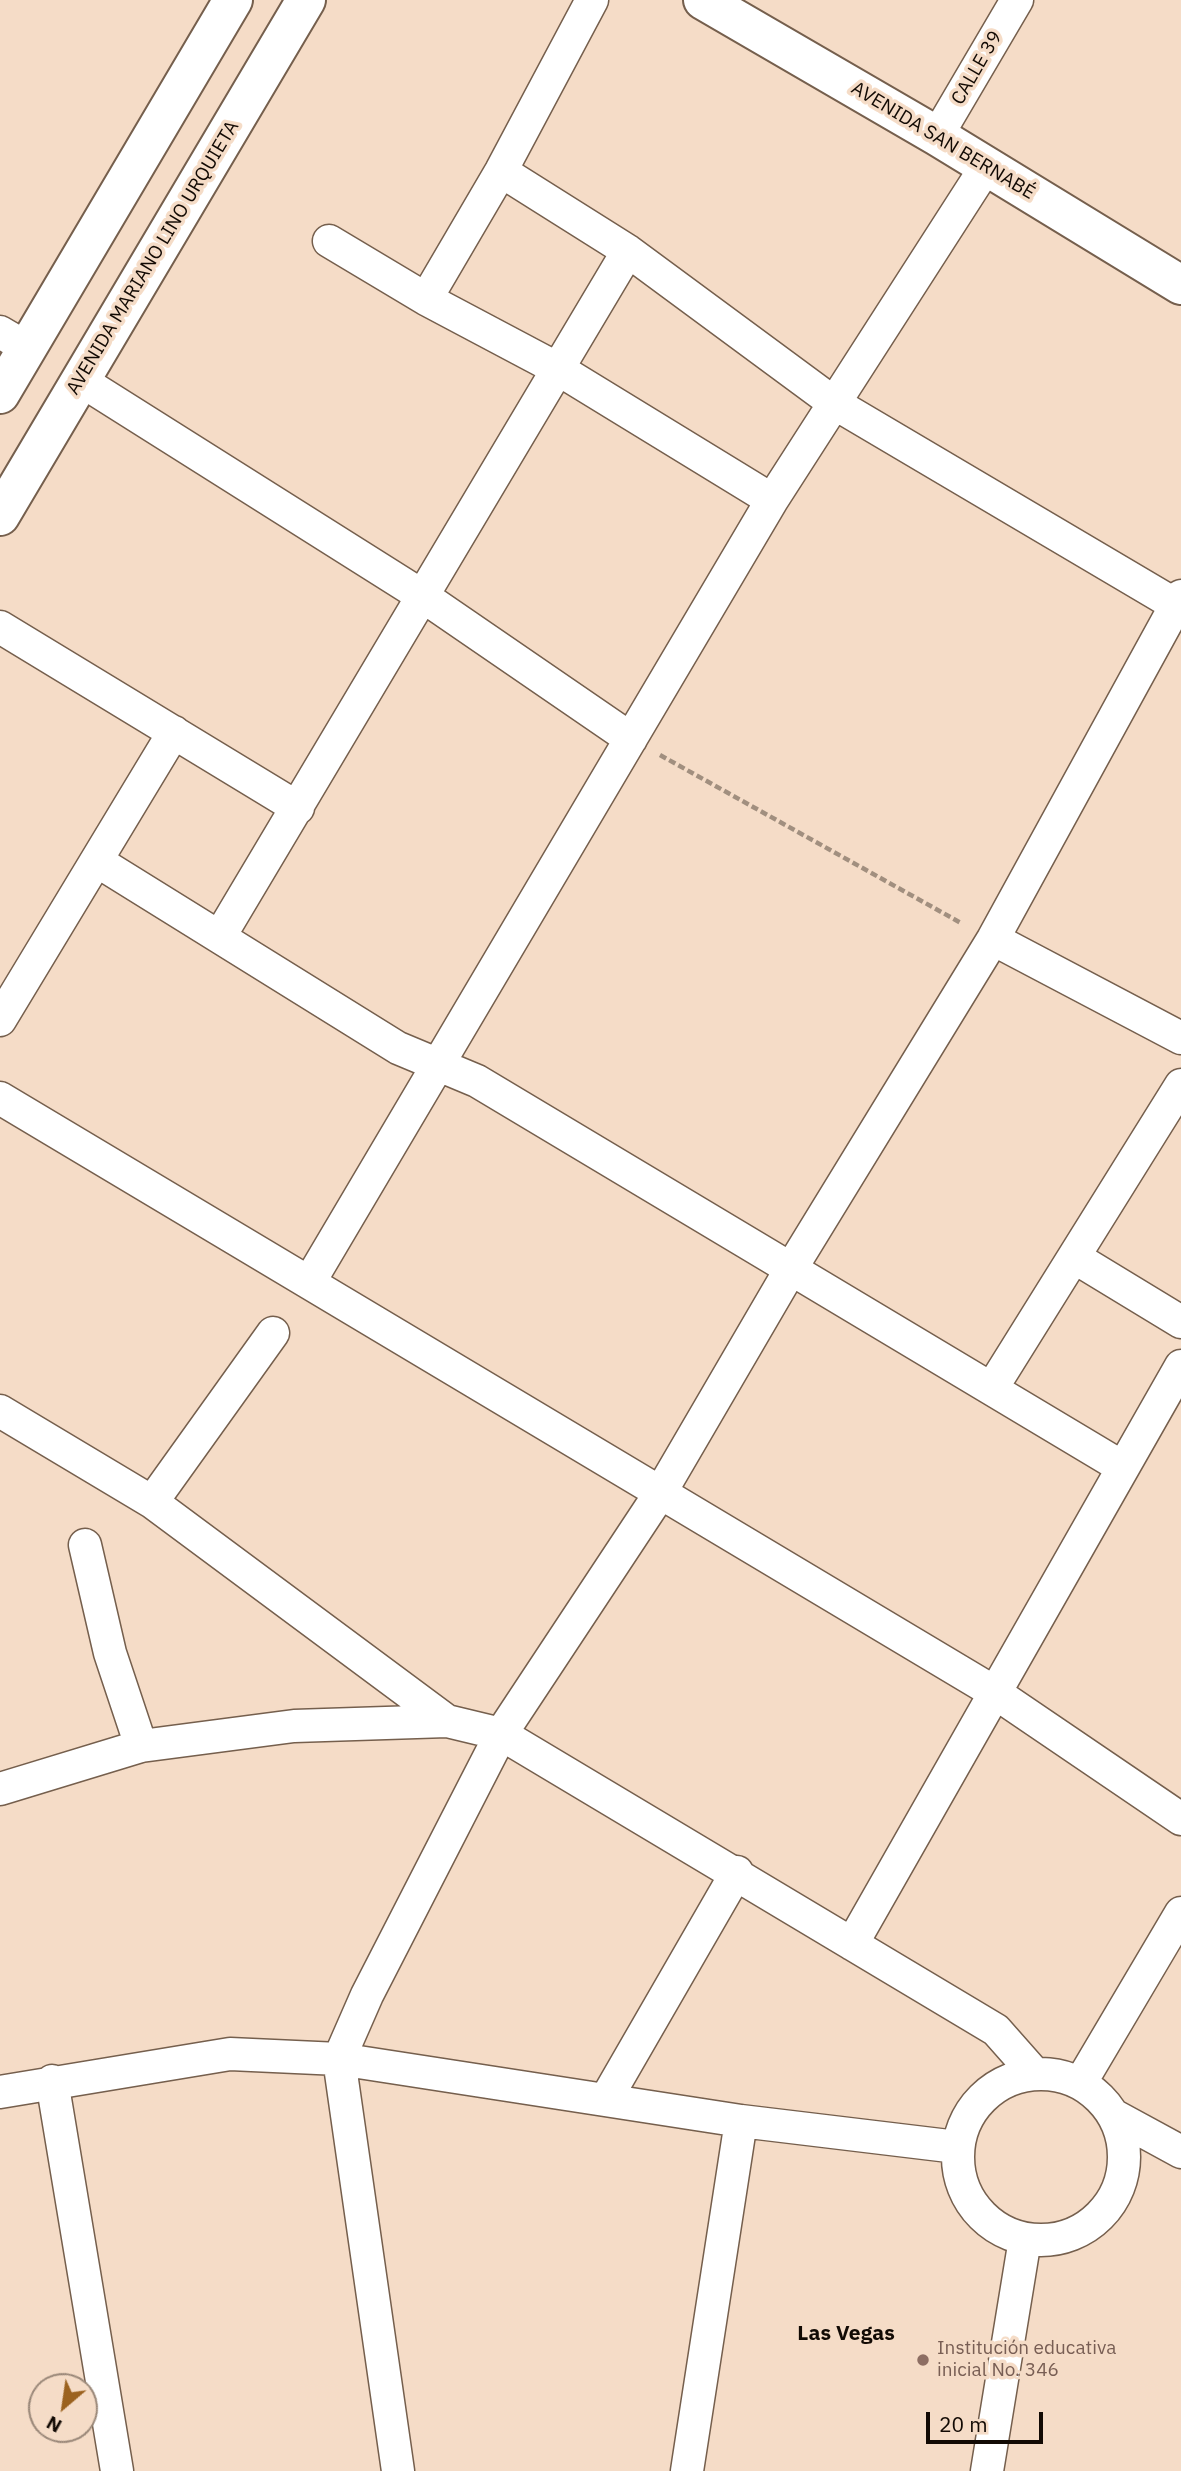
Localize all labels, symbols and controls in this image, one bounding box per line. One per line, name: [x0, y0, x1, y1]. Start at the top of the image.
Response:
street label: CALLE 39: [947, 27, 1007, 109]
street label: AVENIDA SAN BERNABÉ: [847, 77, 1039, 205]
street label: AVENIDA MARIANO LINO URQUIETA: [62, 117, 244, 399]
district label: Las Vegas: [797, 2321, 895, 2347]
place label: Institución educativa inicial No. 346: [937, 2338, 1116, 2382]
marker: Institución educativa inicial No. 346: [915, 2352, 931, 2368]
north arrow: [28, 2373, 98, 2443]
scale bar: [929, 2398, 1046, 2442]
text: 20 m: [939, 2410, 988, 2438]
text: N: [42, 2411, 66, 2438]

